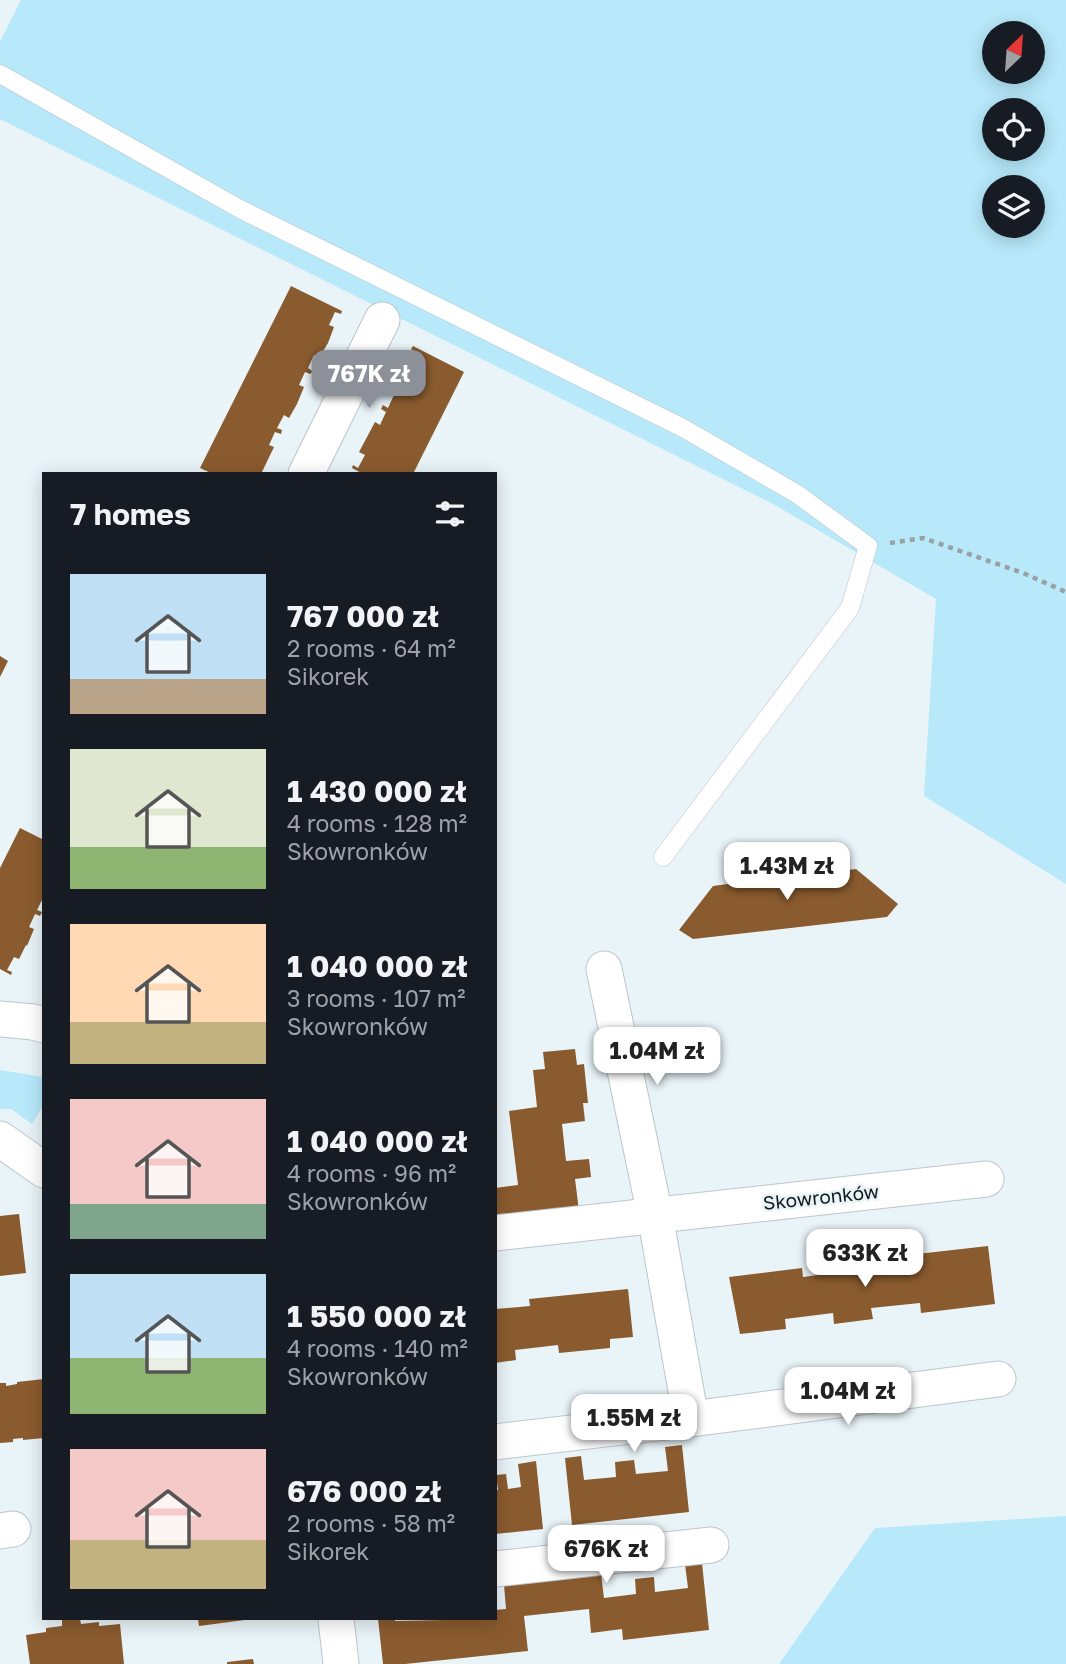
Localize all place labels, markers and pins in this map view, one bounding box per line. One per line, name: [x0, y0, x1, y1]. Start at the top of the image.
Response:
pin: 767K zł: [304, 350, 434, 410]
pin: 1.43M zł: [715, 842, 859, 902]
pin: 1.04M zł: [585, 1028, 729, 1087]
pin: 633K zł: [800, 1230, 930, 1289]
pin: 1.04M zł: [776, 1368, 920, 1427]
pin: 1.55M zł: [562, 1394, 706, 1454]
pin: 676K zł: [541, 1526, 671, 1585]

